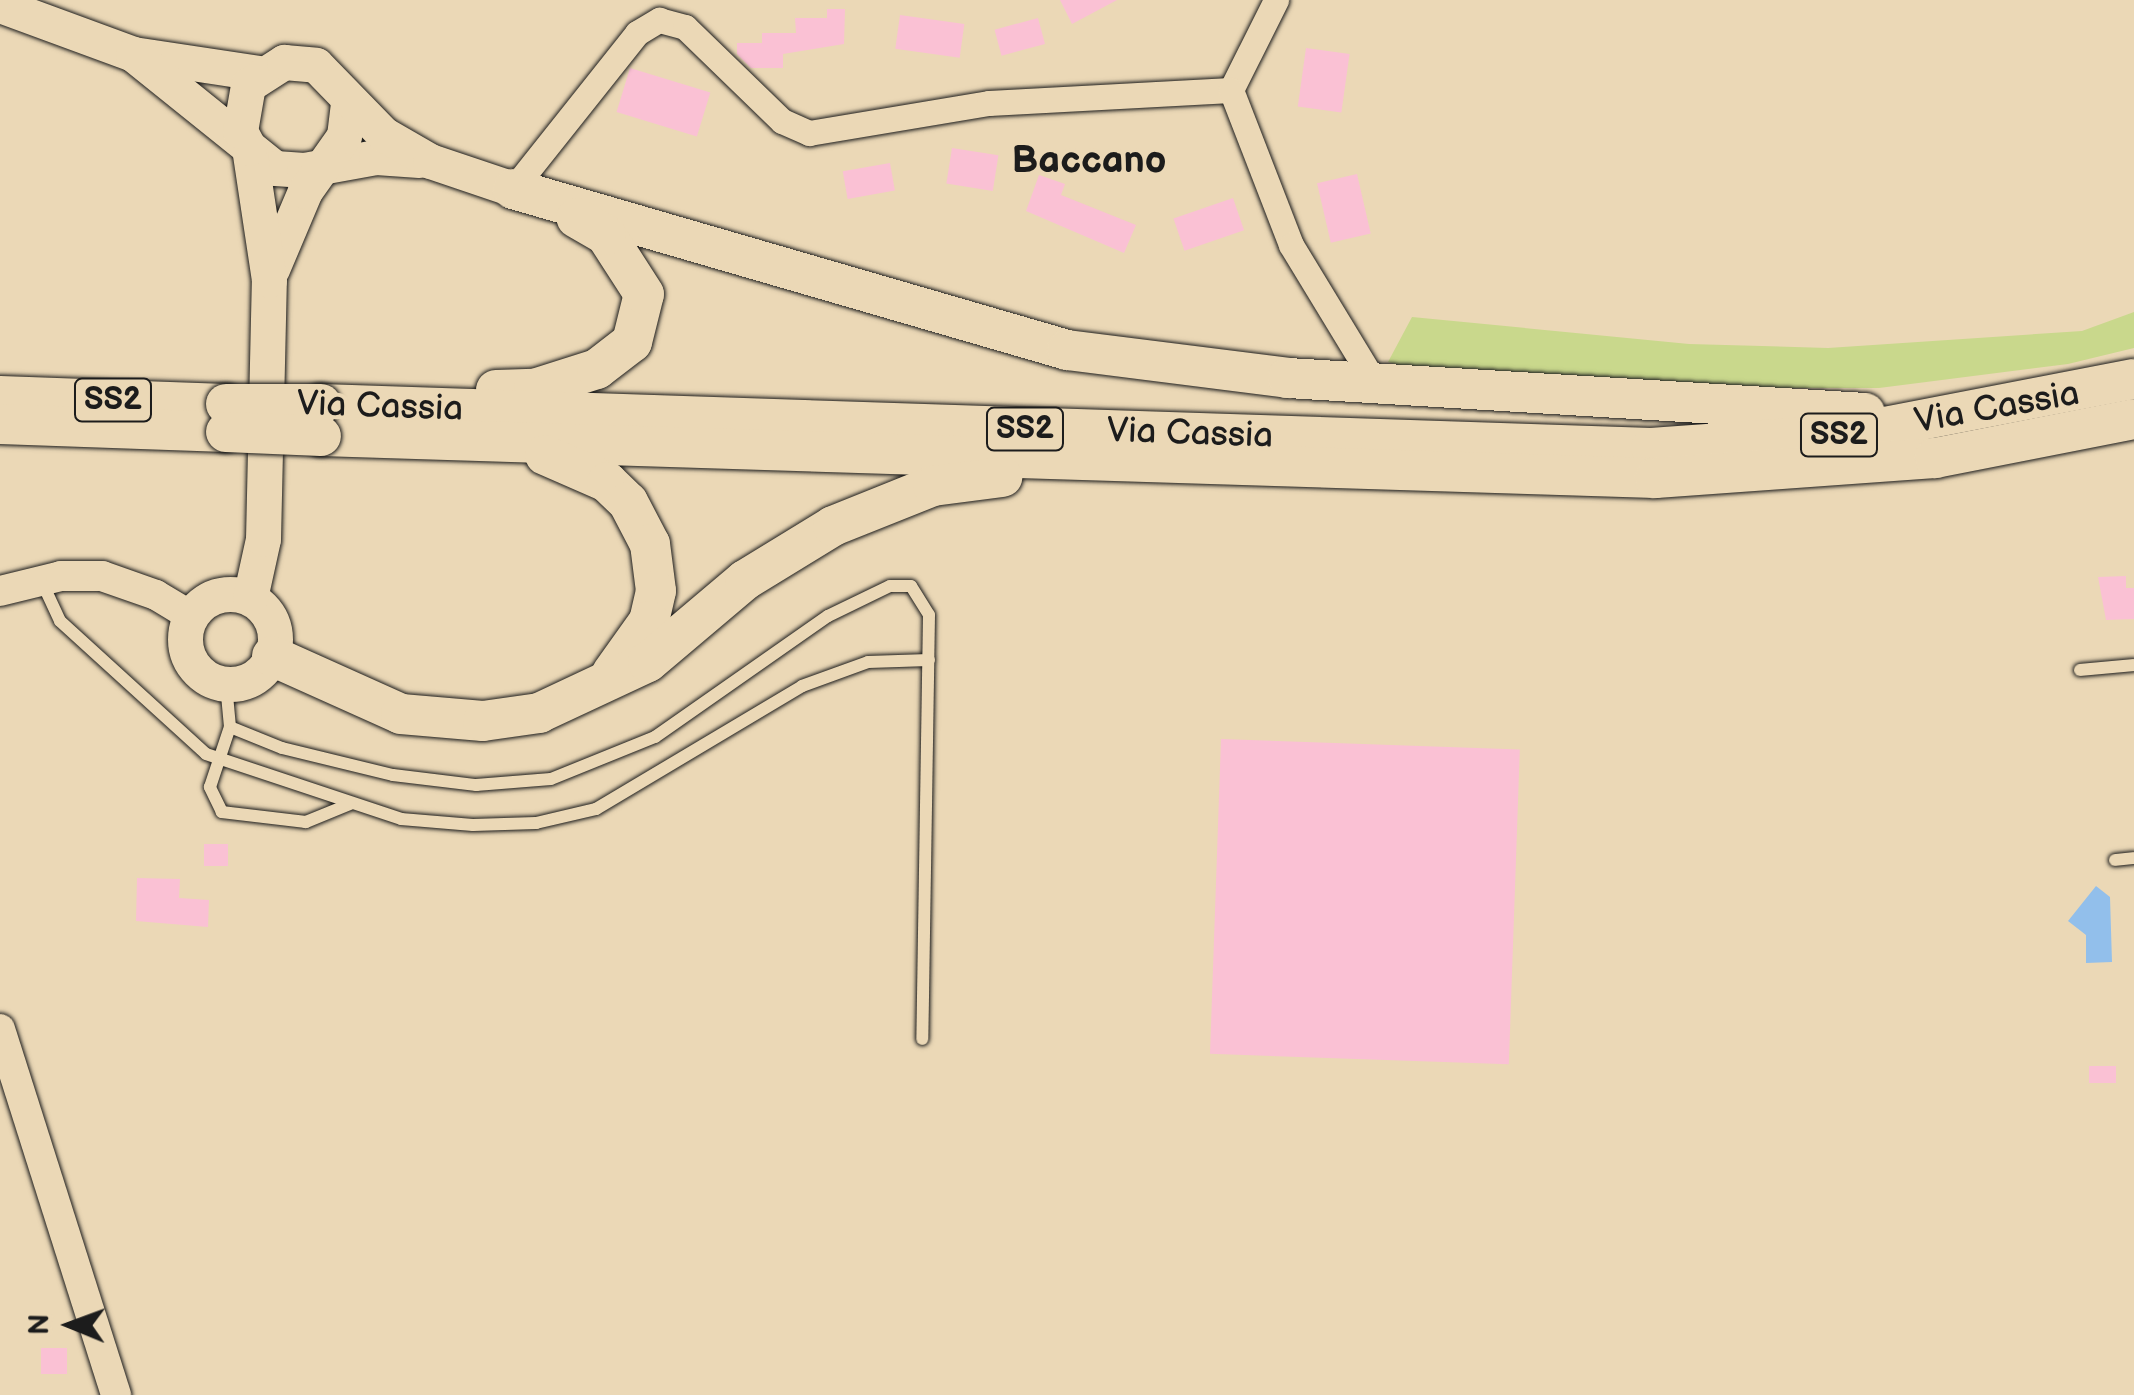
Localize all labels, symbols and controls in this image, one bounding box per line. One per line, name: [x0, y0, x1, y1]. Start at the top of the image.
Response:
district label: Baccano: [1012, 138, 1166, 184]
road number: SS2: [73, 373, 153, 427]
street label: Via Cassia: [1911, 373, 2083, 443]
street label: Via Cassia: [296, 383, 464, 431]
road number: SS2: [985, 402, 1065, 456]
road number: SS2: [1799, 408, 1879, 462]
street label: Via Cassia: [1106, 410, 1274, 458]
north arrow: [20, 1275, 120, 1375]
text: N: [23, 1314, 56, 1335]

